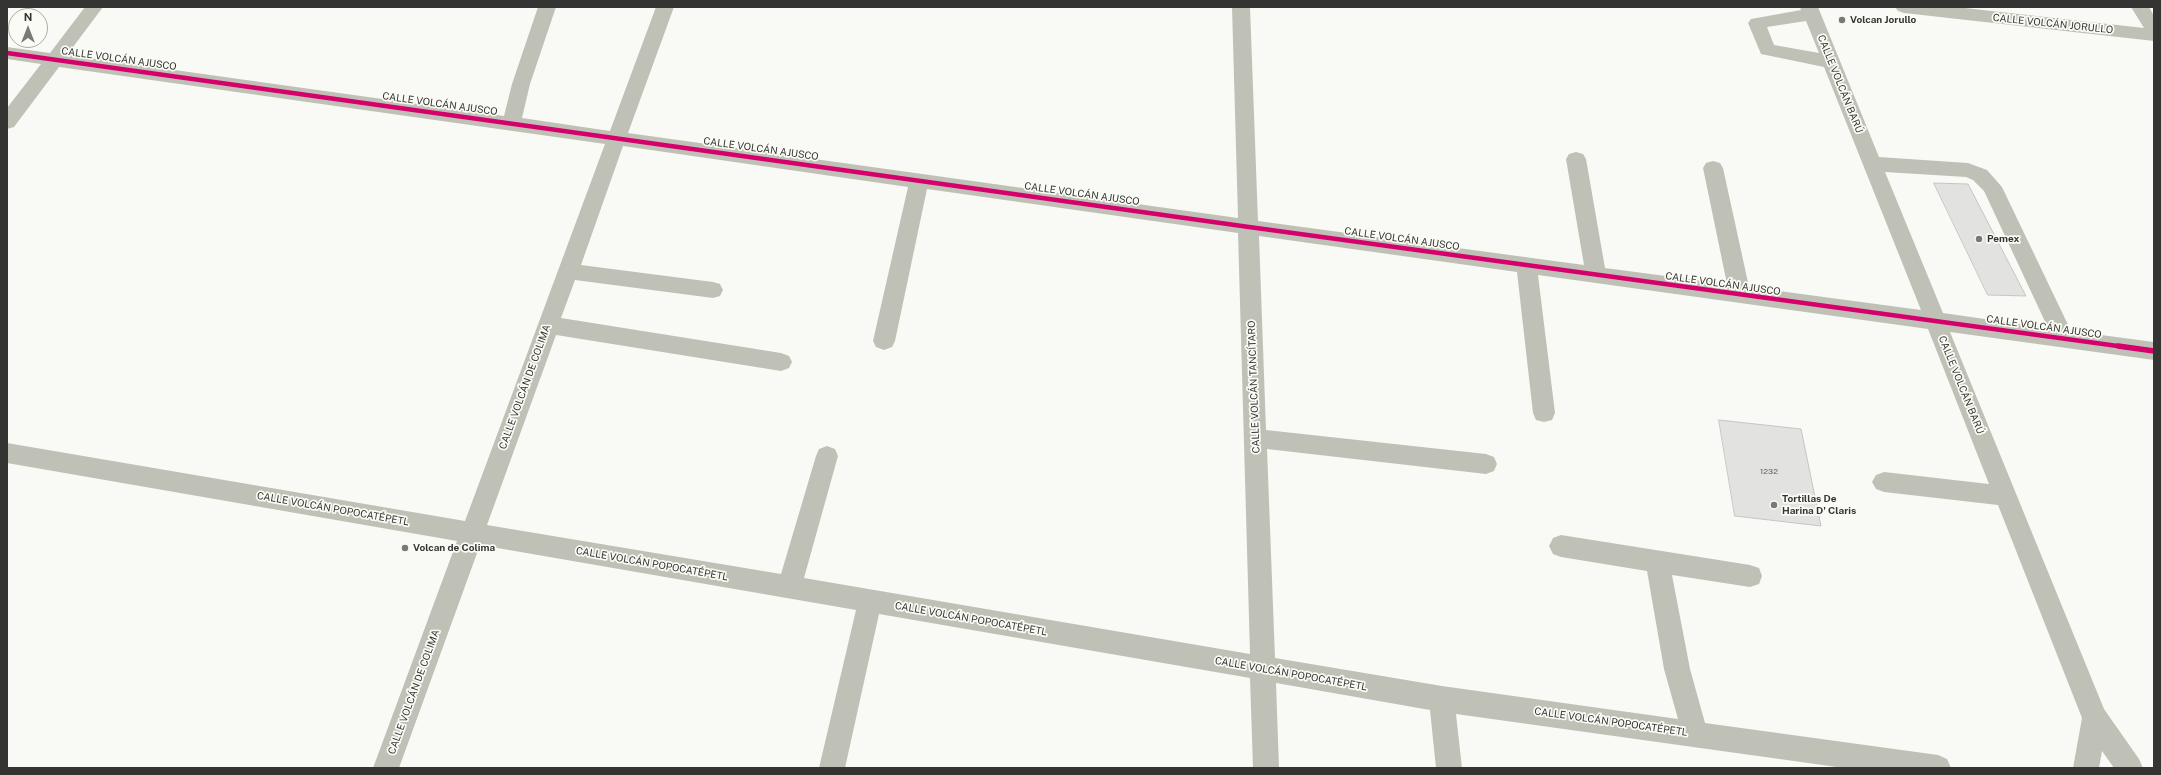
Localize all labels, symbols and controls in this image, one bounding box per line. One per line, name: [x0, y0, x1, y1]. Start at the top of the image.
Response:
north arrow: [8, 8, 48, 48]
text: N: [24, 11, 32, 23]
street label: CALLE VOLCÁN JORULLO: [1992, 12, 2114, 36]
place label: Volcan Jorullo: [1850, 14, 1916, 26]
marker: Volcan Jorullo: [1837, 15, 1847, 25]
street label: CALLE VOLCÁN BARÚ: [1815, 33, 1865, 135]
street label: CALLE VOLCÁN AJUSCO: [61, 45, 177, 73]
street label: CALLE VOLCÁN AJUSCO: [382, 90, 498, 118]
street label: CALLE VOLCÁN AJUSCO: [703, 135, 819, 163]
street label: CALLE VOLCÁN AJUSCO: [1024, 180, 1140, 208]
street label: CALLE VOLCÁN AJUSCO: [1344, 225, 1460, 253]
place label: Pemex: [1987, 233, 2019, 245]
marker: Pemex: [1974, 234, 1984, 244]
street label: CALLE VOLCÁN AJUSCO: [1665, 270, 1781, 298]
street label: CALLE VOLCÁN AJUSCO: [1986, 313, 2102, 341]
street label: CALLE VOLCÁN TANCÍTARO: [1246, 320, 1262, 454]
street label: CALLE VOLCÁN DE COLIMA: [497, 323, 553, 451]
street label: CALLE VOLCÁN BARÚ: [1936, 334, 1986, 436]
house number: 1232: [1760, 467, 1778, 477]
street label: CALLE VOLCÁN POPOCATÉPETL: [256, 490, 410, 528]
place label: Tortillas De Harina D' Claris: [1782, 493, 1856, 516]
marker: Tortillas De Harina D' Claris: [1769, 500, 1779, 510]
place label: Volcan de Colima: [413, 542, 495, 554]
marker: Volcan de Colima: [400, 543, 410, 553]
street label: CALLE VOLCÁN POPOCATÉPETL: [575, 545, 729, 583]
street label: CALLE VOLCÁN POPOCATÉPETL: [894, 600, 1048, 638]
street label: CALLE VOLCÁN DE COLIMA: [386, 628, 442, 756]
street label: CALLE VOLCÁN POPOCATÉPETL: [1214, 655, 1368, 693]
street label: CALLE VOLCÁN POPOCATÉPETL: [1534, 705, 1688, 739]

